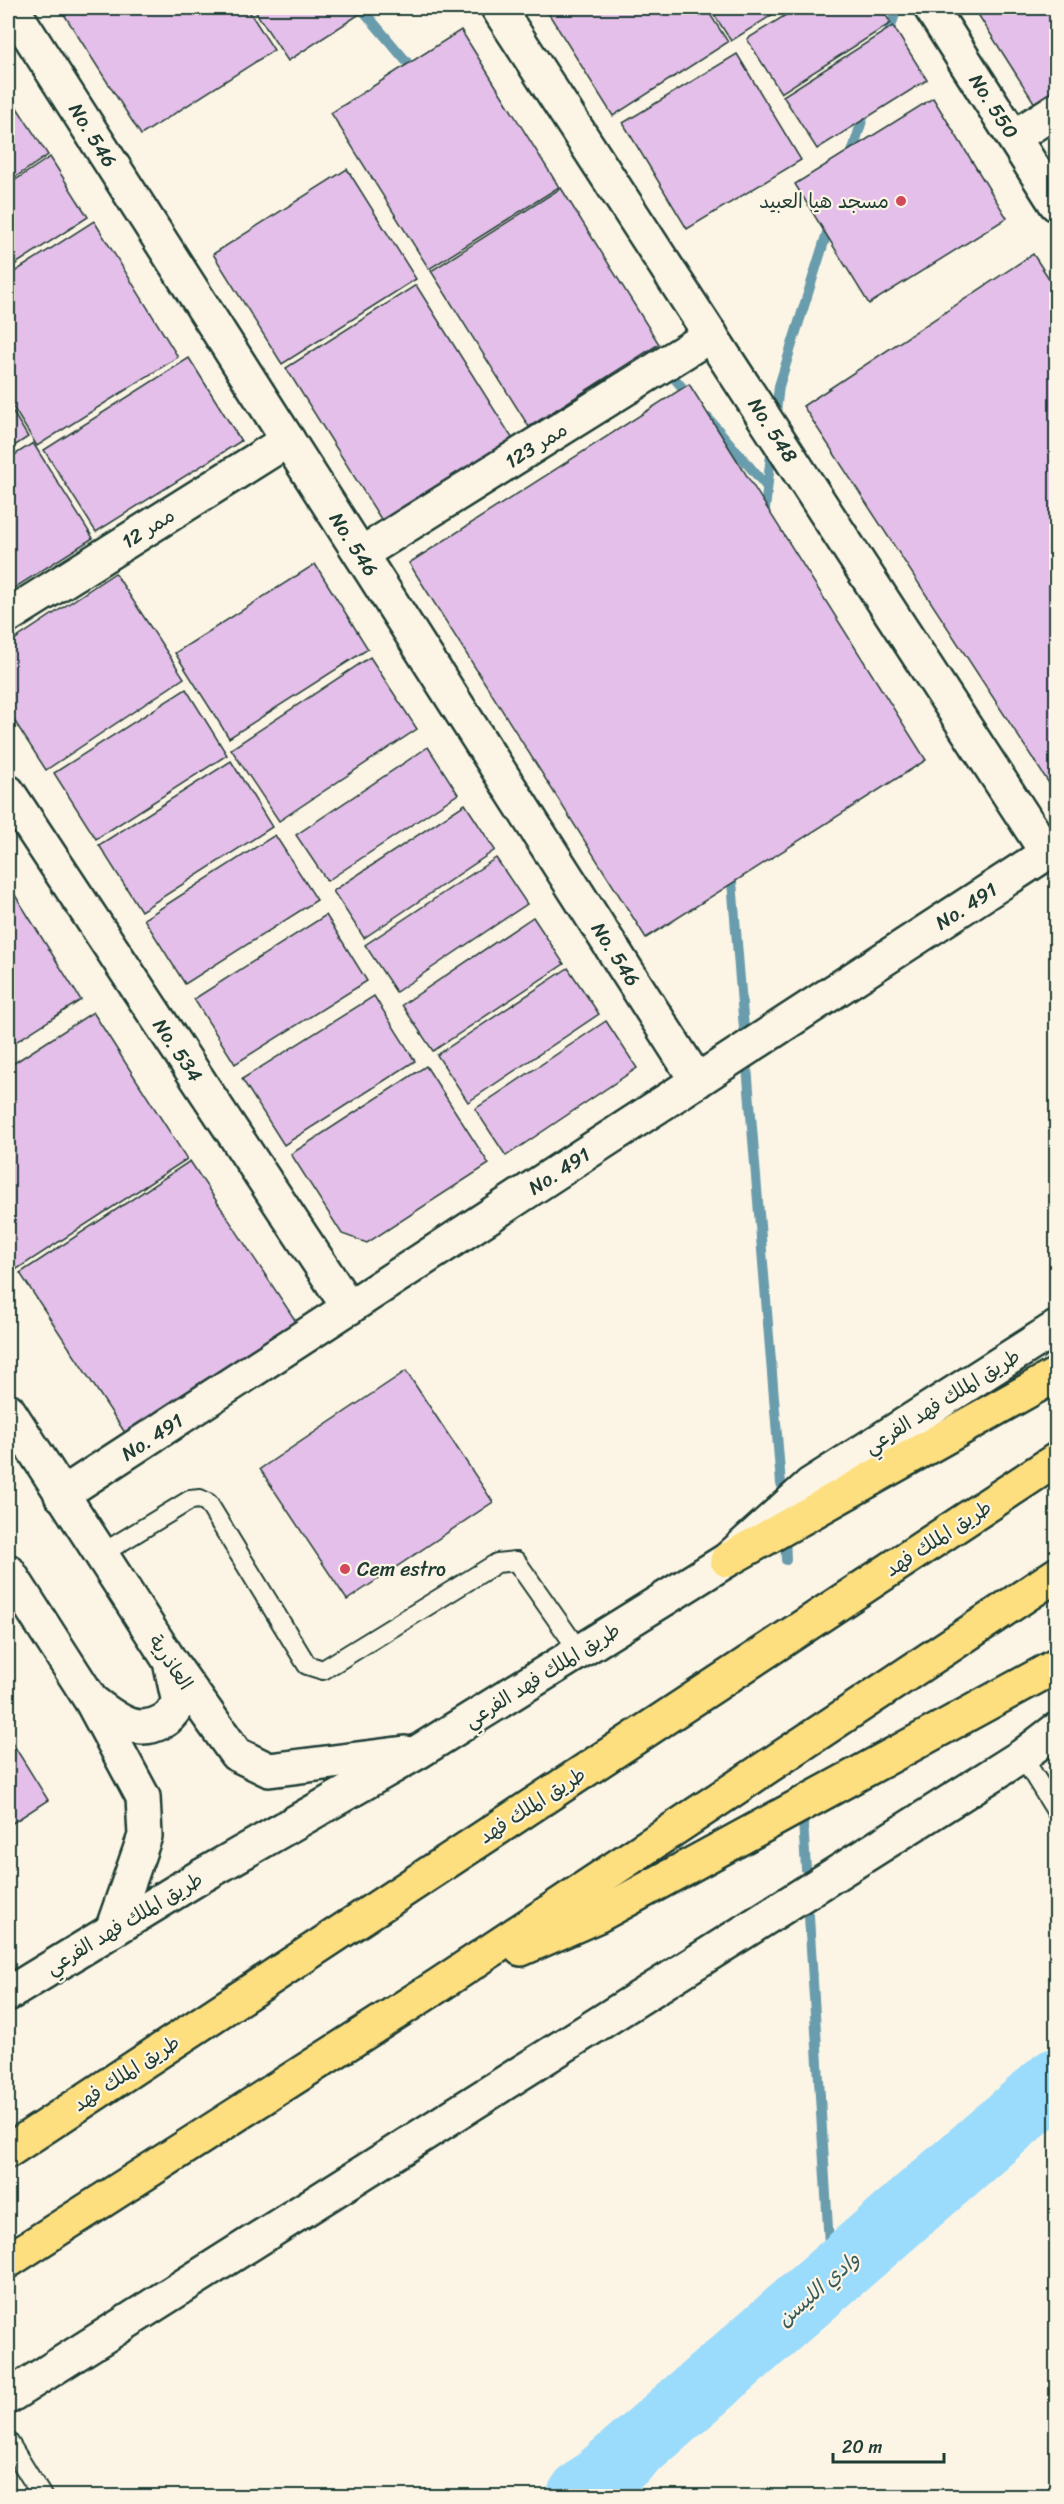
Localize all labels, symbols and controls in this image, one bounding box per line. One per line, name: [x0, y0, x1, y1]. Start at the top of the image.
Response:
street label: No. 550: [959, 66, 1028, 146]
street label: No. 546: [59, 96, 126, 175]
place label: مسجد هيا العبيد: [759, 184, 889, 219]
marker: مسجد هيا العبيد: [894, 194, 908, 208]
street label: No. 548: [738, 391, 807, 470]
street label: ممر 123: [498, 412, 575, 478]
street label: ممر 12: [115, 498, 182, 559]
street label: No. 546: [319, 505, 388, 584]
street label: No. 491: [928, 873, 1005, 940]
street label: No. 546: [581, 915, 650, 994]
street label: No. 534: [143, 1011, 212, 1089]
street label: No. 491: [521, 1138, 598, 1205]
street label: طريق الملك فهد الفرعي: [857, 1339, 1027, 1464]
street label: No. 491: [114, 1404, 191, 1471]
street label: طريق الملك فهد: [877, 1490, 999, 1586]
place label: Cem estro: [357, 1552, 446, 1587]
marker: Cem estro: [338, 1562, 352, 1576]
street label: طريق الملك فهد الفرعي: [457, 1613, 627, 1738]
street label: العاذرية: [139, 1627, 202, 1698]
street label: طريق الملك فهد: [471, 1757, 593, 1853]
street label: طريق الملك فهد الفرعي: [39, 1862, 210, 1985]
street label: طريق الملك فهد: [65, 2025, 187, 2121]
water label: وادي الليسن: [767, 2241, 869, 2337]
scale bar: [833, 2426, 944, 2464]
text: 20 m: [842, 2431, 882, 2463]

